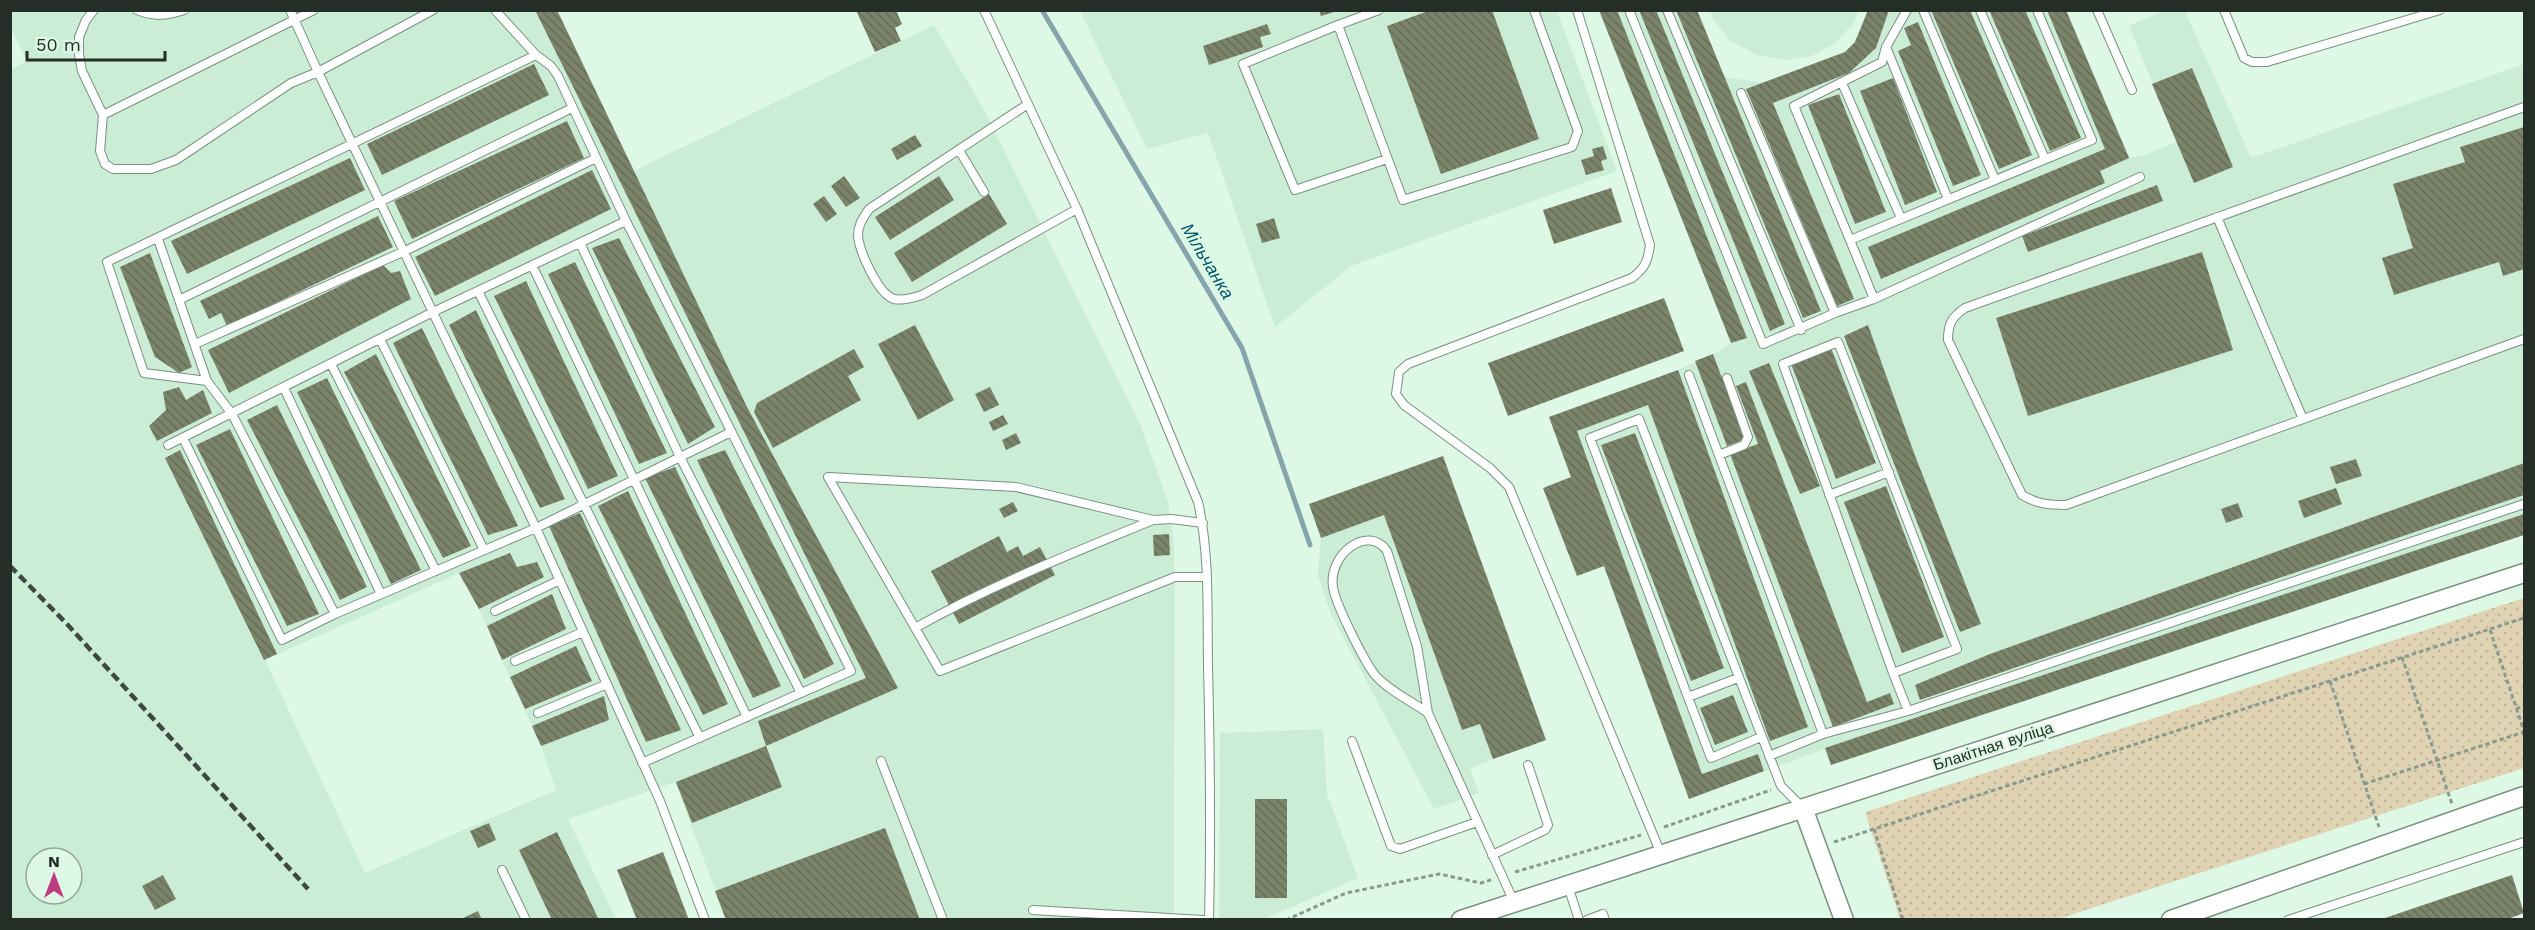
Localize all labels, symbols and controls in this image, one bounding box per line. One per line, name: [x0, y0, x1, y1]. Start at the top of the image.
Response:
scale bar: [27, 24, 165, 62]
text: 50 m: [36, 34, 81, 55]
water label: Мільчанка: [1177, 219, 1239, 303]
street label: Блакітная вуліца: [1931, 718, 2055, 774]
north arrow: [24, 846, 84, 906]
text: N: [48, 852, 60, 871]

